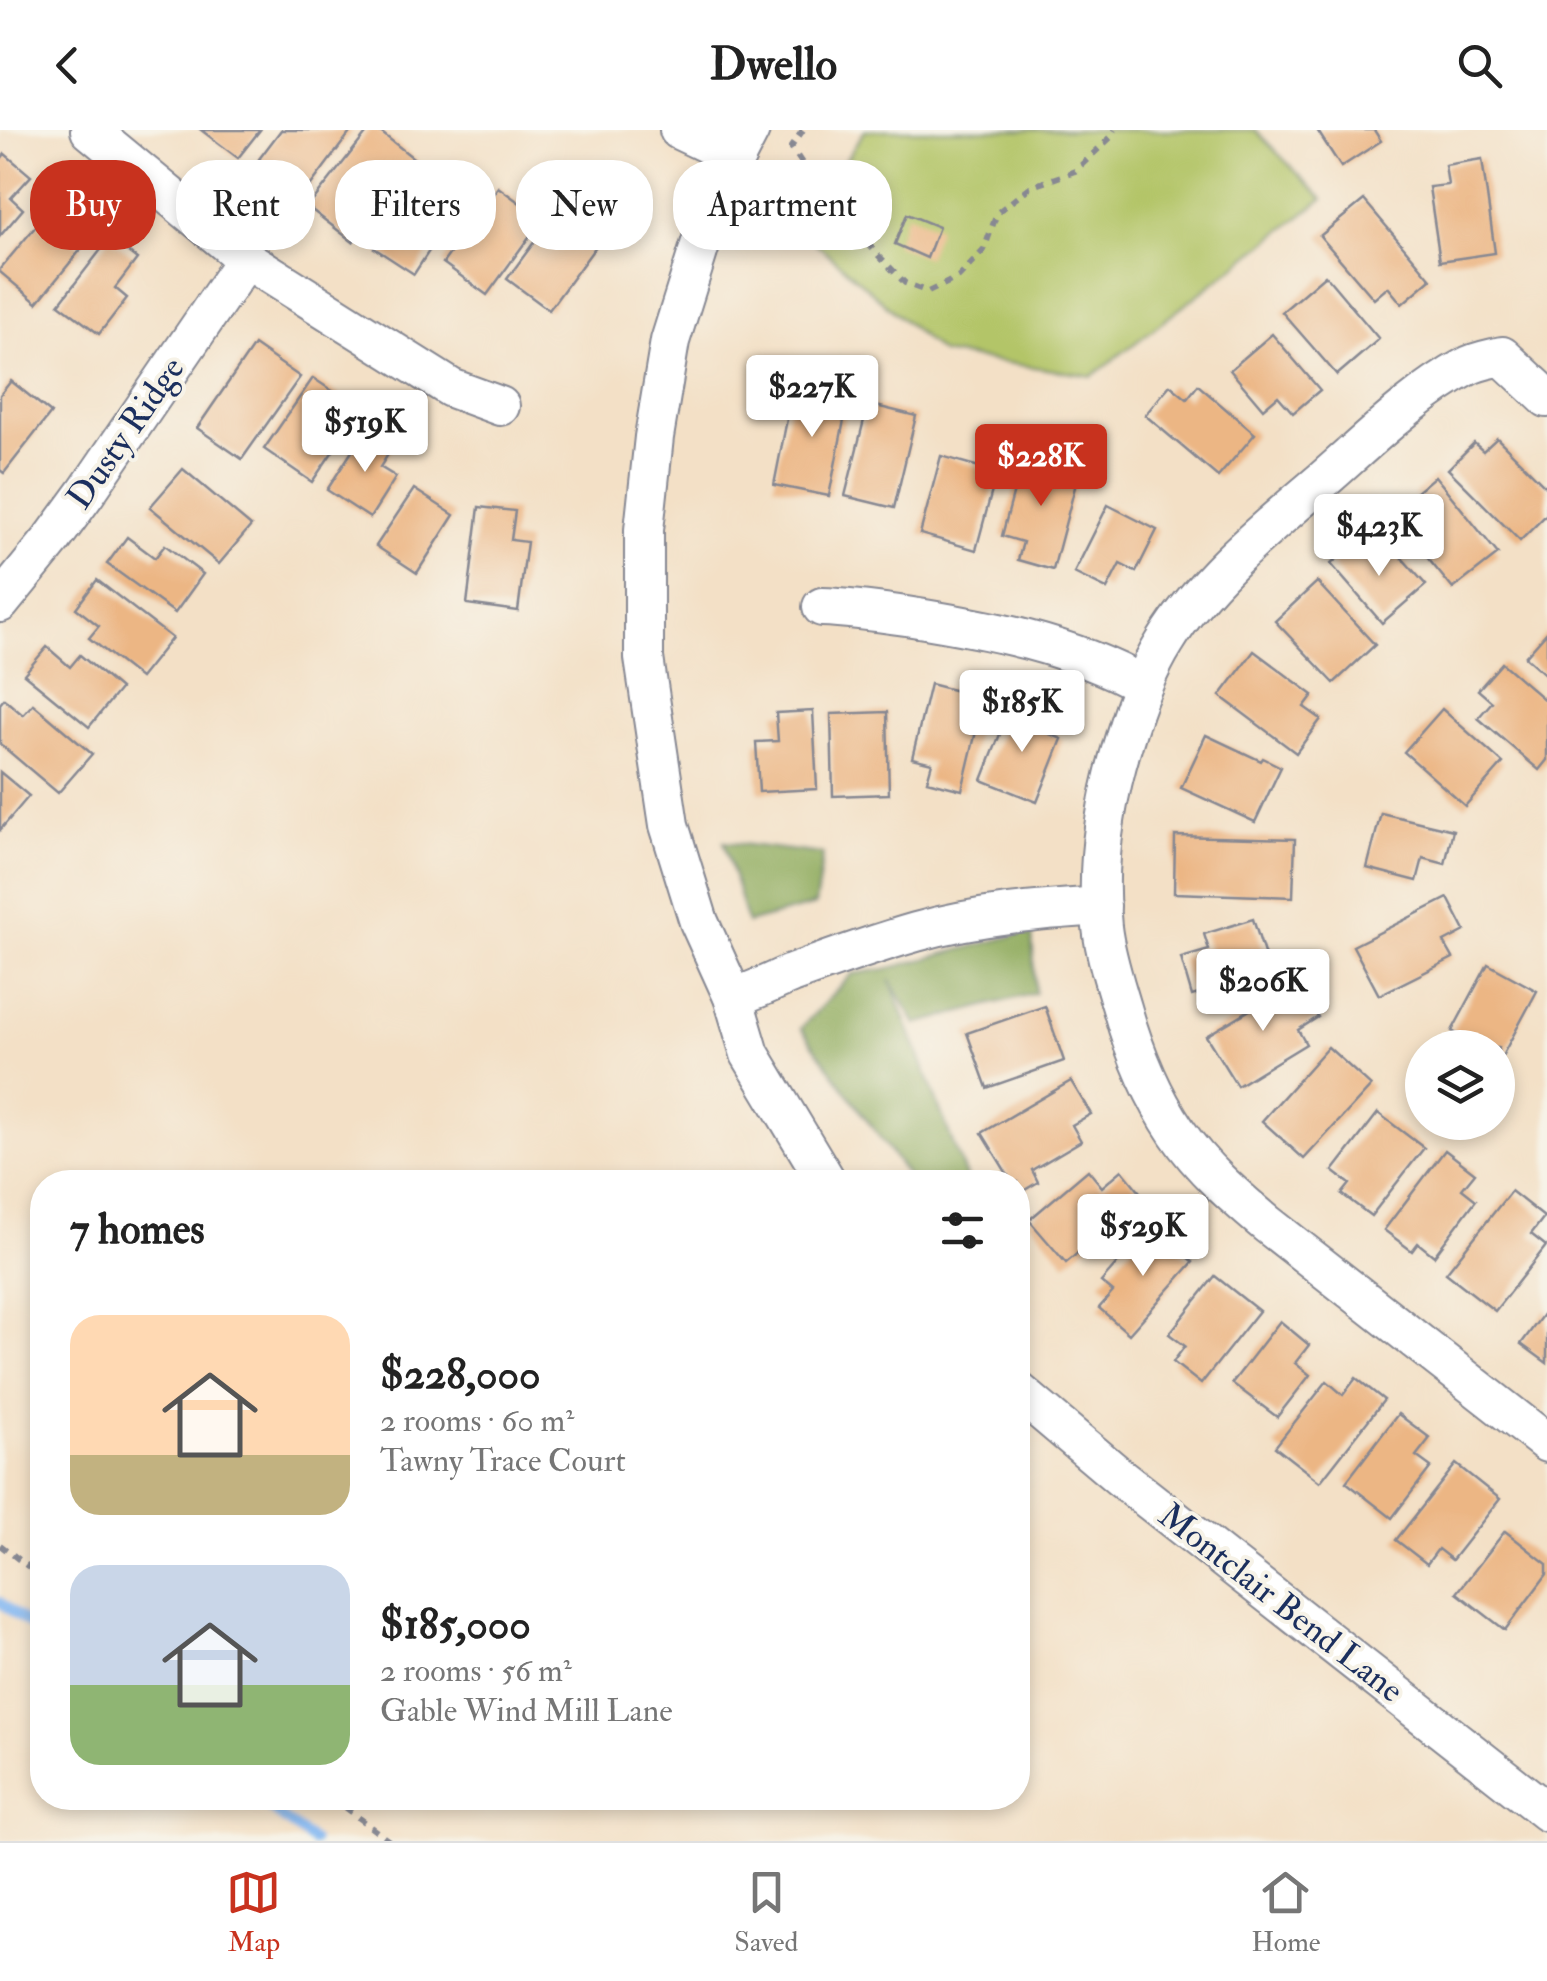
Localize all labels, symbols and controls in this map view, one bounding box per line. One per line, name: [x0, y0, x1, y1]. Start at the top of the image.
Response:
text: Dwello: [710, 37, 837, 93]
icon: back: [40, 38, 95, 93]
icon: search: [1452, 38, 1507, 93]
chip: Buy: [30, 160, 156, 250]
chip: Rent: [176, 160, 315, 250]
chip: Filters: [335, 160, 496, 250]
chip: New: [516, 160, 653, 250]
chip: Apartment: [673, 160, 892, 250]
street label: Dusty Ridge: [57, 348, 195, 518]
pin: $227K: [742, 355, 882, 440]
text: $227K: [768, 367, 856, 407]
pin: $519K: [295, 390, 435, 475]
text: $519K: [324, 402, 406, 442]
pin: $228K: [971, 424, 1111, 509]
text: $228K: [997, 436, 1085, 476]
pin: $423K: [1309, 494, 1449, 579]
text: $423K: [1336, 506, 1422, 546]
pin: $185K: [952, 670, 1092, 755]
text: $185K: [982, 682, 1062, 722]
pin: $206K: [1193, 949, 1333, 1034]
text: $206K: [1218, 961, 1308, 1001]
map controls: [1405, 1030, 1515, 1140]
button: layers: [1405, 1030, 1515, 1140]
pin: $529K: [1073, 1194, 1213, 1279]
icon: filters: [935, 1203, 990, 1258]
text: 7 homes: [70, 1204, 205, 1256]
text: $529K: [1099, 1206, 1187, 1246]
text: $228,000: [380, 1349, 541, 1401]
icon: home: [150, 1355, 270, 1475]
text: 2 rooms · 60 m²: [380, 1401, 574, 1441]
text: Tawny Trace Court: [380, 1441, 626, 1481]
street label: Montclair Bend Lane: [1150, 1494, 1412, 1712]
text: $185,000: [380, 1599, 531, 1651]
icon: home: [150, 1605, 270, 1725]
text: 2 rooms · 56 m²: [380, 1651, 572, 1691]
text: Gable Wind Mill Lane: [380, 1691, 673, 1731]
tab: Map: [226, 1865, 281, 1960]
tab: Saved: [734, 1865, 798, 1960]
tab: Home: [1251, 1865, 1321, 1960]

